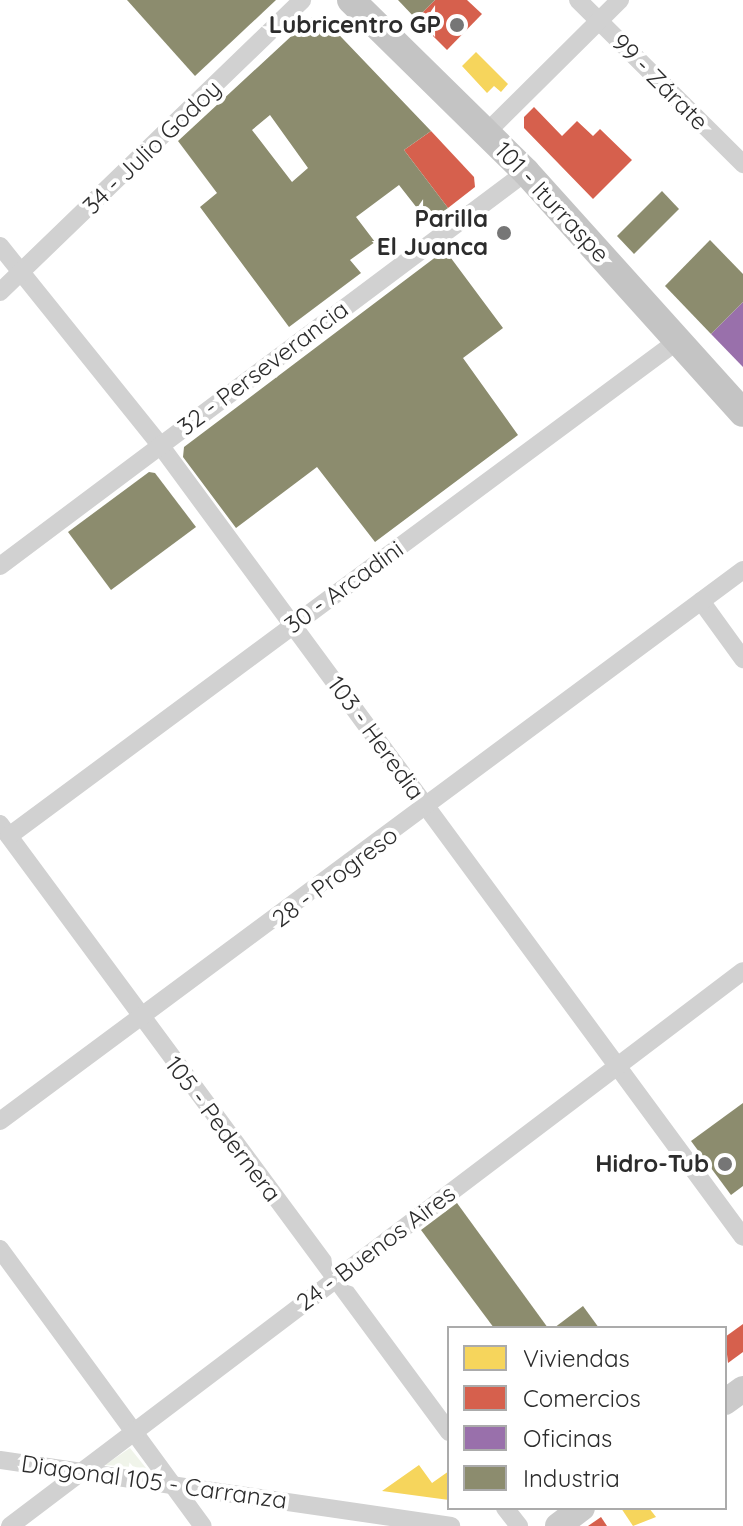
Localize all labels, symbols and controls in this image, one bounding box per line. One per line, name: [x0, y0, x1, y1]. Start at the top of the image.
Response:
place label: Lubricentro GP: [269, 11, 441, 39]
marker: Lubricentro GP: [448, 16, 466, 34]
street label: 99 - Zárate: [606, 28, 714, 136]
street label: 34 - Julio Godoy: [77, 74, 227, 220]
street label: 101 - Iturraspe: [489, 136, 615, 268]
place label: Parilla El Juanca: [377, 205, 488, 261]
marker: Parilla El Juanca: [495, 224, 513, 242]
street label: 32 - Perseverancia: [172, 295, 354, 441]
street label: 30 - Arcadini: [279, 534, 409, 640]
street label: 103 - Heredia: [322, 671, 430, 805]
street label: 28 - Progreso: [267, 821, 403, 933]
street label: 105 - Pedernera: [159, 1051, 287, 1207]
place label: Hidro-Tub: [595, 1150, 709, 1178]
marker: Hidro-Tub: [716, 1155, 734, 1173]
street label: 24 - Buenos Aires: [291, 1179, 461, 1317]
legend: [447, 1326, 727, 1510]
text: Viviendas: [523, 1343, 630, 1373]
text: Comercios: [523, 1383, 641, 1413]
text: Oficinas: [523, 1423, 612, 1453]
street label: Diagonal 105 - Carranza: [19, 1449, 289, 1515]
text: Industria: [523, 1463, 620, 1493]

